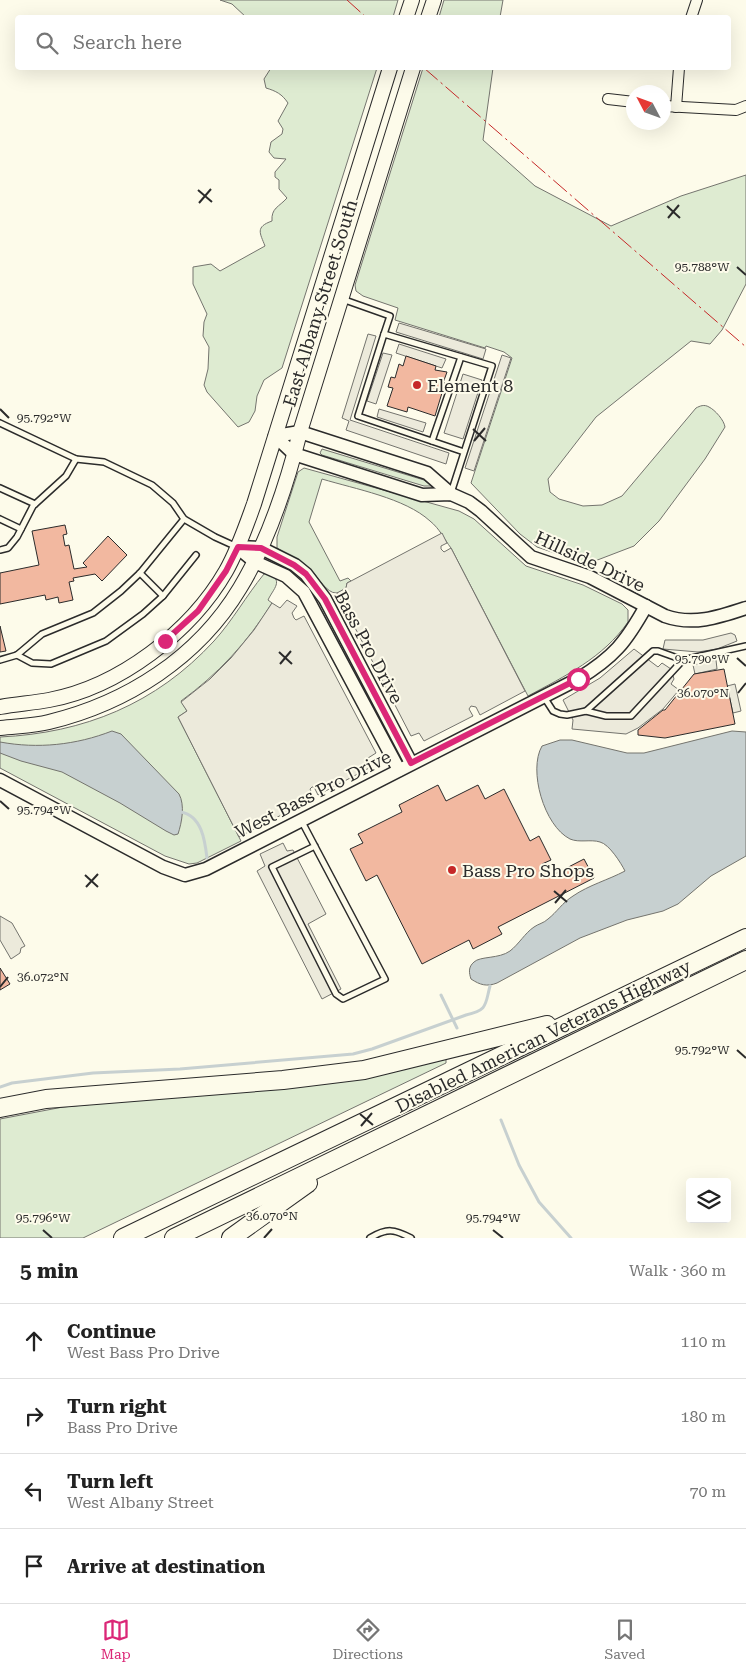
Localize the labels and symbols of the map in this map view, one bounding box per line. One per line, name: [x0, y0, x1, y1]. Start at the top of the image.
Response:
north arrow: [626, 85, 671, 130]
street label: East Albany Street South: [278, 196, 362, 409]
text: 95.788°W: [675, 260, 730, 274]
place label: Element 8: [427, 375, 513, 396]
marker: Element 8: [411, 379, 423, 391]
text: 95.792°W: [17, 411, 72, 425]
street label: Hillside Drive: [532, 526, 649, 596]
street label: Bass Pro Drive: [330, 587, 408, 707]
route end: [154, 630, 177, 653]
text: 95.790°W: [675, 652, 730, 666]
route start: [567, 668, 590, 691]
text: 36.070°N: [677, 686, 729, 700]
street label: West Bass Pro Drive: [232, 746, 394, 842]
text: 95.794°W: [17, 803, 72, 817]
place label: Bass Pro Shops: [462, 860, 594, 881]
marker: Bass Pro Shops: [446, 864, 458, 876]
street label: Disabled American Veterans Highway: [392, 955, 694, 1117]
text: 36.072°N: [17, 970, 69, 984]
text: 95.792°W: [675, 1043, 730, 1057]
text: 36.070°N: [246, 1209, 298, 1223]
text: 95.796°W: [16, 1211, 71, 1225]
text: 95.794°W: [466, 1211, 521, 1225]

